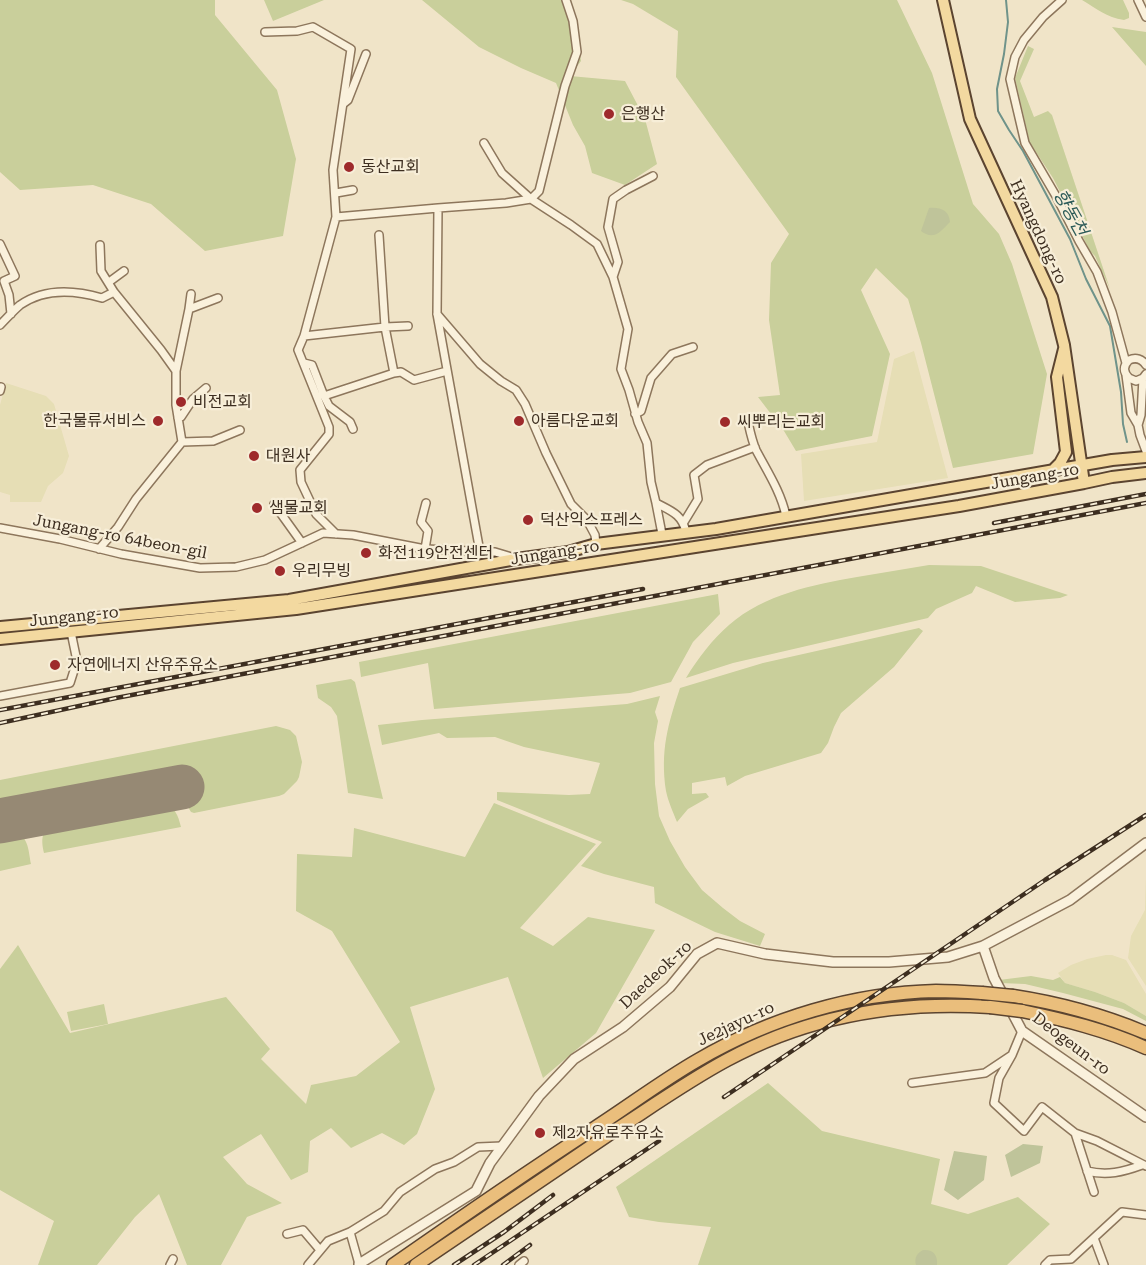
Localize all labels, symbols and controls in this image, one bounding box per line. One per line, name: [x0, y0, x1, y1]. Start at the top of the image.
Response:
place label: 은행산: [621, 104, 665, 124]
marker: 은행산: [602, 107, 616, 121]
place label: 동산교회: [361, 157, 420, 177]
marker: 동산교회: [342, 160, 356, 174]
street label: Hyangdong-ro: [1005, 177, 1071, 287]
water label: 향동천: [1049, 186, 1091, 240]
place label: 비전교회: [193, 392, 252, 412]
marker: 비전교회: [174, 395, 188, 409]
place label: 한국물류서비스: [43, 411, 146, 431]
place label: 아름다운교회: [531, 411, 619, 431]
place label: 씨뿌리는교회: [737, 412, 825, 432]
marker: 한국물류서비스: [151, 414, 165, 428]
marker: 아름다운교회: [512, 414, 526, 428]
marker: 씨뿌리는교회: [718, 415, 732, 429]
place label: 대원사: [266, 446, 310, 466]
marker: 대원사: [247, 449, 261, 463]
street label: Jungang-ro: [989, 460, 1081, 494]
place label: 샘물교회: [269, 498, 328, 518]
marker: 샘물교회: [250, 501, 264, 515]
place label: 덕산익스프레스: [540, 510, 643, 530]
street label: Jungang-ro 64beon-gil: [31, 511, 209, 563]
marker: 덕산익스프레스: [521, 513, 535, 527]
street label: Jungang-ro: [509, 537, 601, 569]
place label: 화전119안전센터: [378, 543, 493, 563]
marker: 화전119안전센터: [359, 546, 373, 560]
place label: 우리무빙: [292, 561, 351, 581]
marker: 우리무빙: [273, 564, 287, 578]
street label: Jungang-ro: [29, 603, 119, 631]
place label: 자연에너지 산유주유소: [67, 655, 218, 675]
marker: 자연에너지 산유주유소: [48, 658, 62, 672]
street label: Daedeok-ro: [616, 937, 696, 1013]
street label: Je2jayu-ro: [695, 998, 777, 1050]
street label: Deogeun-ro: [1028, 1009, 1114, 1079]
place label: 제2자유로주유소: [552, 1123, 664, 1143]
marker: 제2자유로주유소: [533, 1126, 547, 1140]

